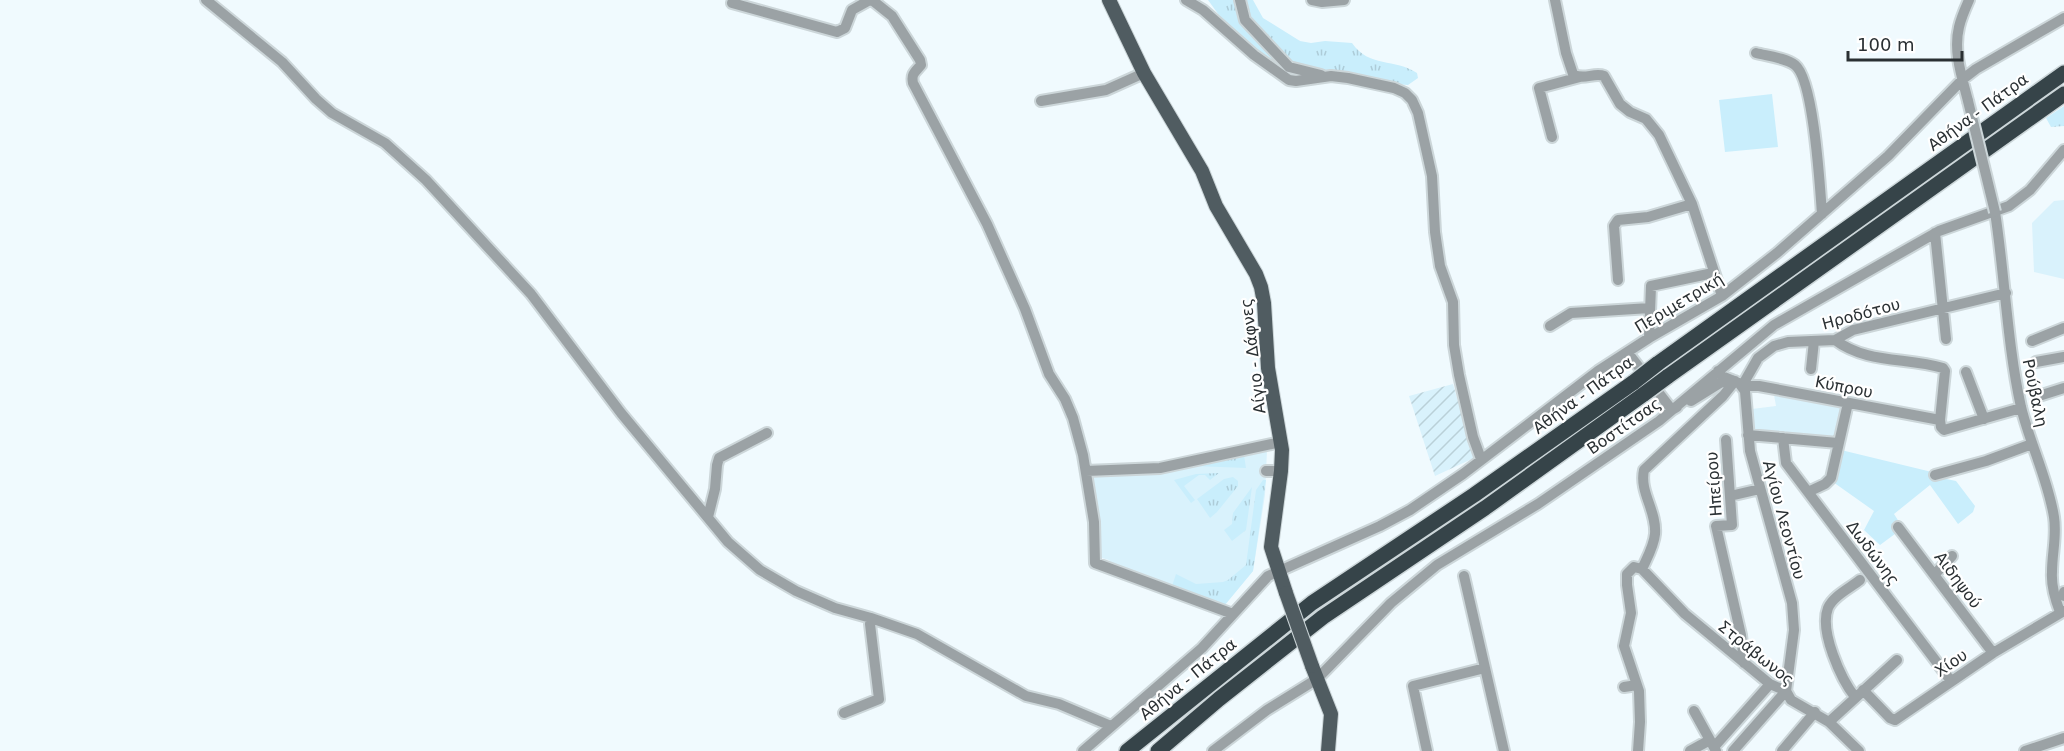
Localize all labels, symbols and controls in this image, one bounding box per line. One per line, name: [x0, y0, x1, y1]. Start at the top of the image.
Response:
scale bar: [1848, 24, 1962, 62]
text: 100 m: [1857, 34, 1915, 55]
street label: Αθήνα - Πάτρα: [1924, 69, 2032, 155]
street label: Περιμετρική: [1631, 269, 1727, 337]
street label: Ηροδότου: [1820, 294, 1902, 334]
street label: Αίγιο - Δάφνες: [1237, 297, 1269, 415]
street label: Αθήνα - Πάτρα: [1529, 352, 1637, 438]
street label: Ρούβαλη: [2019, 357, 2051, 429]
street label: Κύπρου: [1813, 372, 1875, 402]
street label: Βοστίτσας: [1583, 394, 1665, 458]
street label: Ηπείρου: [1702, 451, 1726, 517]
street label: Αγίου Λεοντίου: [1759, 458, 1809, 582]
street label: Δωδώνης: [1843, 517, 1903, 589]
street label: Αιδηψού: [1931, 548, 1985, 612]
street label: Στράβωνος: [1714, 617, 1798, 689]
street label: Αθήνα - Πάτρα: [1136, 634, 1240, 724]
street label: Χίου: [1931, 645, 1971, 681]

